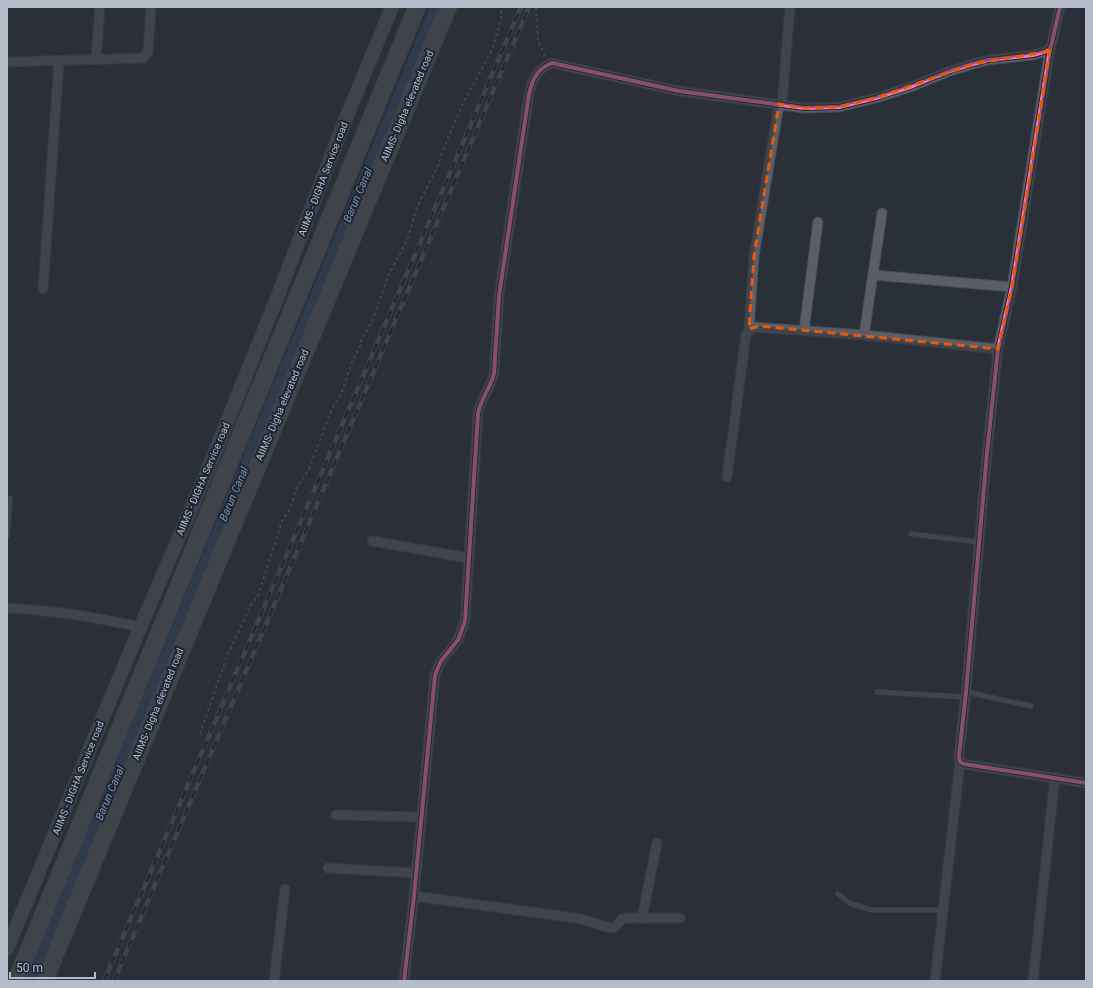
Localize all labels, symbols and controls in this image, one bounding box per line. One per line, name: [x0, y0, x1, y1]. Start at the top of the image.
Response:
street label: AIIMS- Digha elevated road: [379, 49, 435, 163]
street label: AIIMS - DIGHA Service road: [296, 120, 350, 238]
water label: Barun Canal: [341, 166, 375, 224]
street label: AIIMS- Digha elevated road: [254, 348, 310, 462]
street label: AIIMS - DIGHA Service road: [174, 421, 232, 537]
water label: Barun Canal: [217, 465, 251, 523]
street label: AIIMS- Digha elevated road: [130, 646, 186, 762]
street label: AIIMS - DIGHA Service road: [50, 719, 106, 837]
water label: Barun Canal: [93, 764, 127, 822]
scale bar: [10, 954, 95, 980]
text: 50 m: [16, 961, 43, 975]

